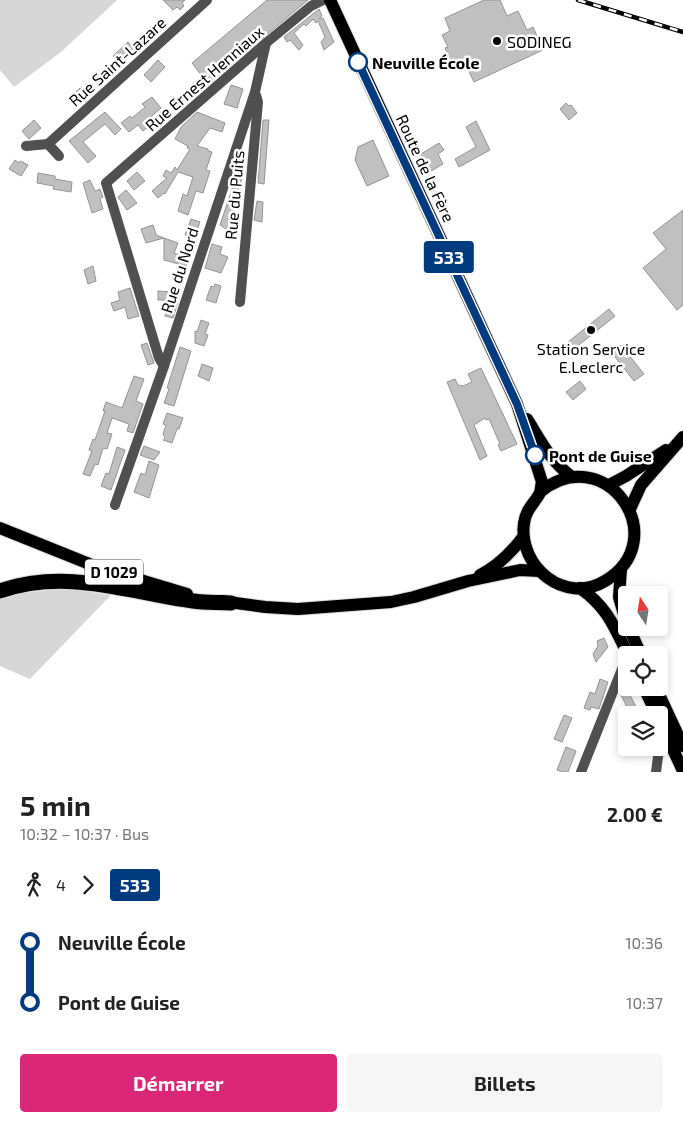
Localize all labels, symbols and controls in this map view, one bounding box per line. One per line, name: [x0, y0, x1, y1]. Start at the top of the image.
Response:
street label: Rue Saint-Lazare: [64, 12, 170, 110]
street label: Rue Ernest Henniaux: [141, 21, 267, 135]
place label: SODINEG: [507, 32, 572, 51]
marker: SODINEG: [491, 35, 503, 47]
marker: Neuville École: [348, 52, 368, 72]
place label: Neuville École: [372, 53, 479, 72]
street label: Route de la Fère: [393, 111, 459, 225]
street label: Rue du Puits: [221, 149, 247, 241]
street label: Rue du Nord: [156, 225, 202, 315]
line badge: 533: [420, 241, 478, 273]
text: 533: [434, 246, 464, 268]
marker: Station Service E.Leclerc: [585, 324, 597, 336]
place label: Station Service E.Leclerc: [537, 339, 645, 376]
marker: Pont de Guise: [525, 445, 545, 465]
place label: Pont de Guise: [549, 446, 652, 465]
road number: D 1029: [85, 560, 143, 584]
north arrow: [618, 586, 668, 636]
map controls: [618, 586, 668, 756]
button: locate: [618, 646, 668, 696]
button: layers: [618, 706, 668, 756]
text: 5 min: [20, 788, 91, 822]
text: 2.00 €: [607, 803, 663, 826]
text: 10:32 – 10:37 · Bus: [20, 824, 149, 843]
icon: walk: [20, 871, 48, 899]
icon: forward: [74, 871, 102, 899]
text: 533: [120, 874, 150, 896]
text: 4: [56, 875, 66, 894]
text: Neuville École: [58, 931, 186, 954]
text: 10:36: [625, 933, 663, 952]
text: Pont de Guise: [58, 991, 180, 1014]
text: 10:37: [626, 993, 663, 1012]
button: Démarrer: [20, 1054, 337, 1112]
button: Billets: [347, 1054, 663, 1112]

